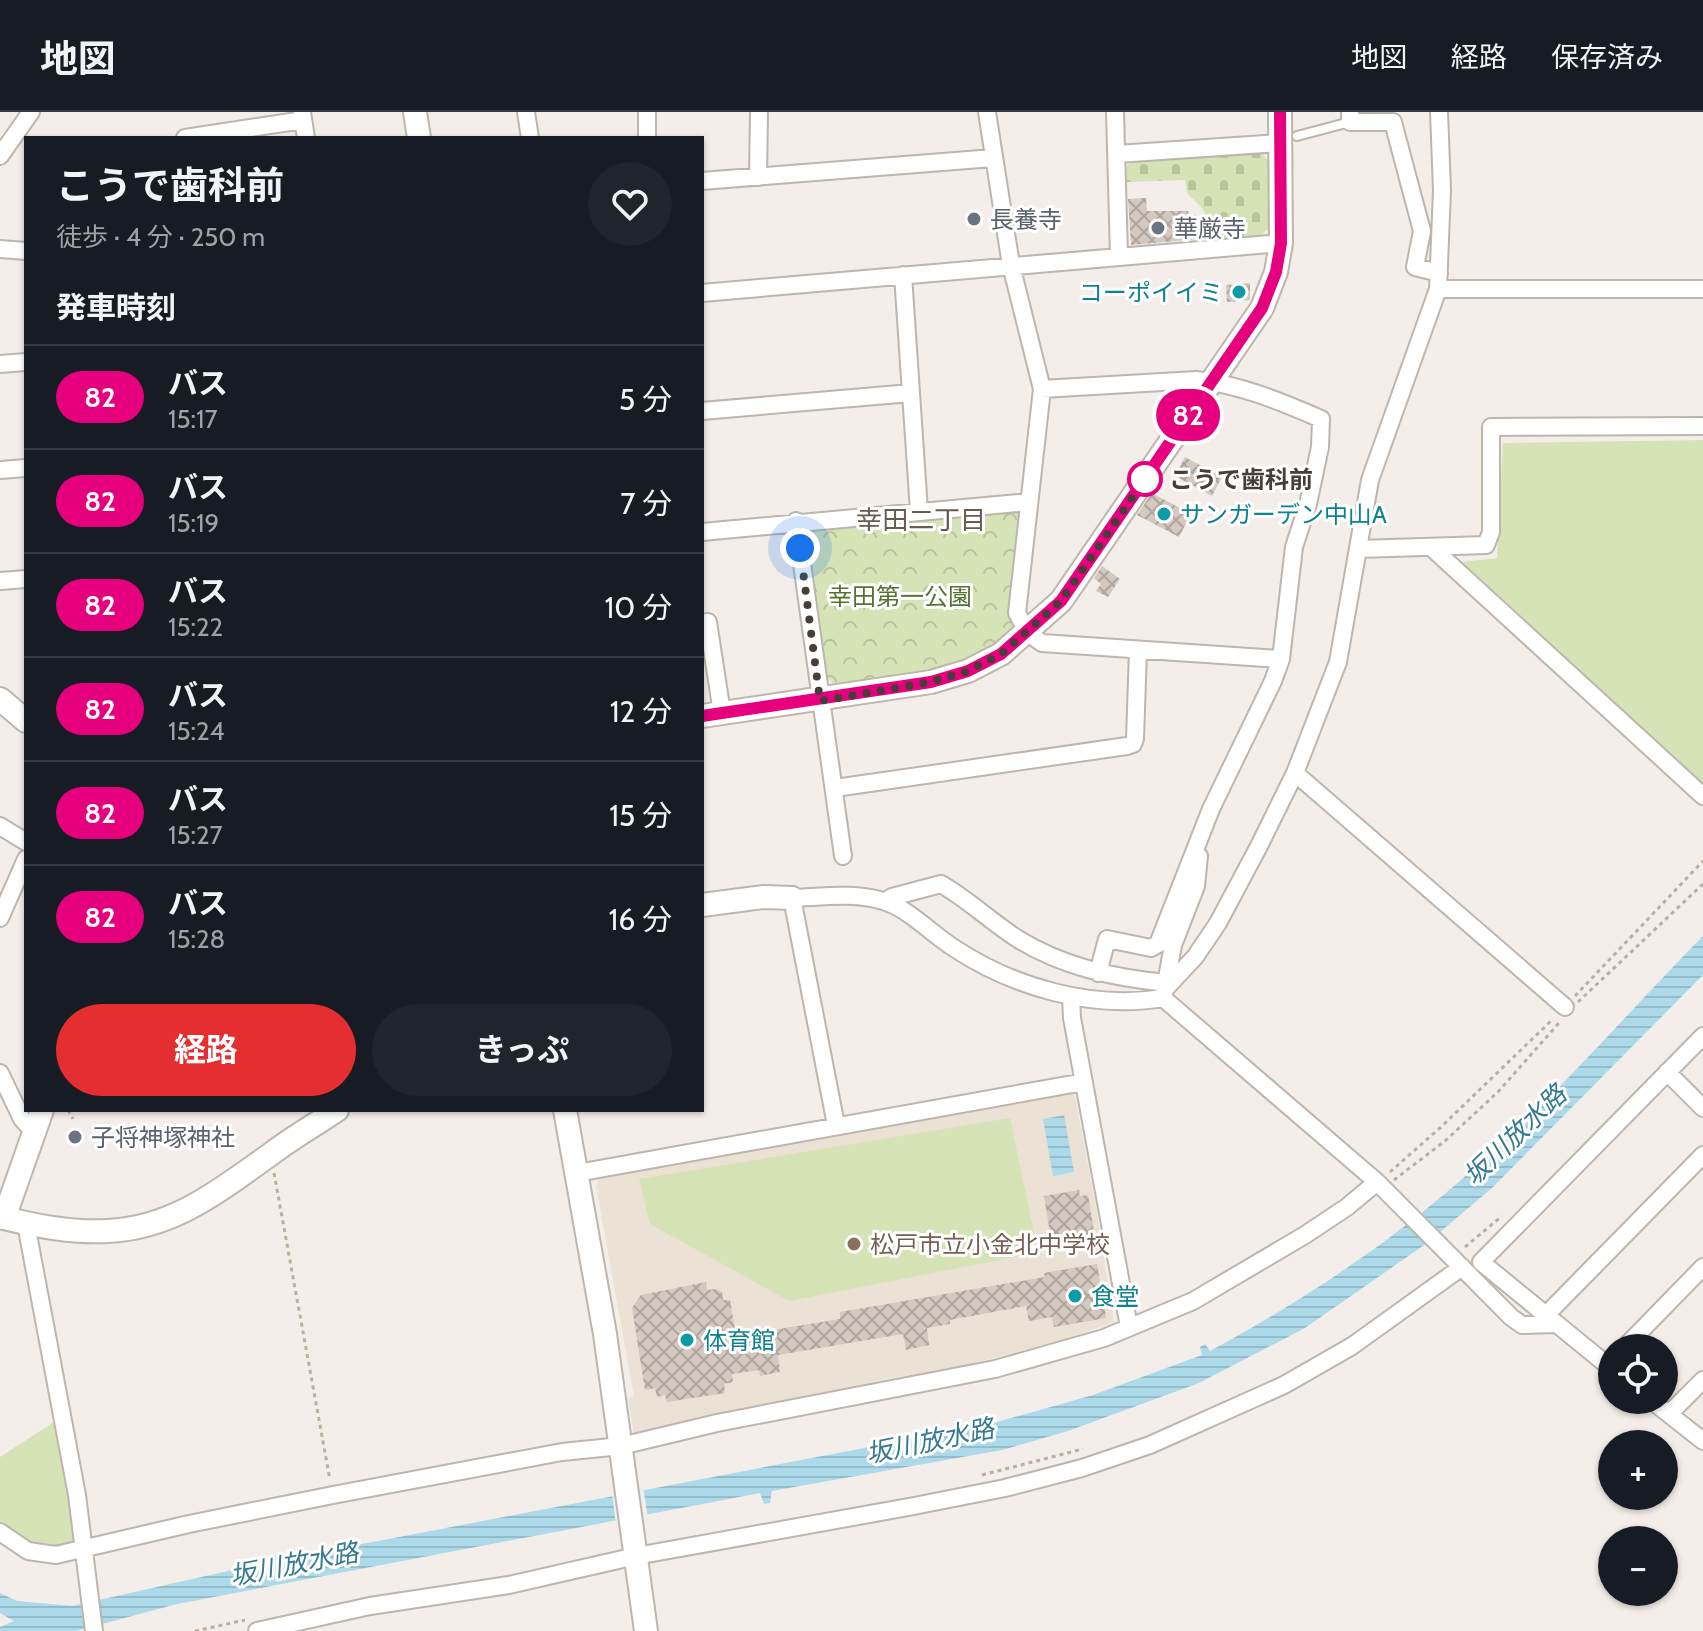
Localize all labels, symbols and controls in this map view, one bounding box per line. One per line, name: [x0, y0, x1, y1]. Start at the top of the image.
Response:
text: 地図: [40, 35, 116, 82]
text: 地図: [1351, 40, 1407, 74]
text: 経路: [1451, 40, 1507, 74]
text: 保存済み: [1551, 40, 1663, 74]
text: こうで歯科前: [56, 162, 284, 209]
button: heart: [588, 162, 672, 246]
place label: 長養寺: [990, 205, 1062, 234]
marker: 長養寺: [965, 210, 983, 228]
place label: 華厳寺: [1174, 214, 1246, 243]
marker: 華厳寺: [1149, 219, 1167, 237]
text: 徒歩 · 4 分 · 250 m: [56, 221, 265, 253]
place label: コーポイイミ: [1079, 278, 1223, 307]
marker: コーポイイミ: [1230, 283, 1248, 301]
text: 発車時刻: [56, 289, 176, 326]
text: バス: [168, 365, 228, 402]
text: 82: [84, 380, 116, 414]
text: 5 分: [619, 381, 672, 418]
line badge: 82: [1152, 389, 1224, 441]
text: 82: [1172, 398, 1204, 432]
text: 15:17: [168, 403, 218, 435]
marker: こうで歯科前: [1128, 462, 1162, 496]
place label: こうで歯科前: [1169, 465, 1313, 494]
text: バス: [168, 469, 228, 506]
text: 82: [84, 484, 116, 518]
text: 7 分: [620, 485, 672, 522]
place label: サンガーデン中山A: [1180, 500, 1387, 529]
district label: 幸田二丁目: [856, 504, 986, 536]
marker: サンガーデン中山A: [1155, 505, 1173, 523]
text: 15:19: [168, 507, 219, 539]
your location: [780, 528, 820, 568]
text: バス: [168, 573, 228, 610]
park label: 幸田第一公園: [828, 582, 972, 611]
text: 82: [84, 588, 116, 622]
text: 10 分: [605, 589, 672, 626]
text: 15:22: [168, 611, 223, 643]
text: バス: [168, 677, 228, 714]
text: 82: [84, 692, 116, 726]
text: 12 分: [610, 693, 672, 730]
text: 15:24: [168, 715, 225, 747]
text: バス: [168, 781, 228, 818]
text: 82: [84, 796, 116, 830]
text: 15 分: [609, 797, 672, 834]
text: 15:27: [168, 819, 223, 851]
text: バス: [168, 885, 228, 922]
text: 82: [84, 900, 116, 934]
text: 16 分: [608, 901, 672, 938]
text: 15:28: [168, 923, 225, 955]
button: 経路: [56, 1004, 356, 1096]
button: きっぷ: [372, 1004, 672, 1096]
water label: 坂川放水路: [1457, 1077, 1574, 1192]
place label: 子将神塚神社: [91, 1123, 235, 1152]
marker: 子将神塚神社: [66, 1128, 84, 1146]
place label: 松戸市立小金北中学校: [870, 1230, 1110, 1259]
marker: 松戸市立小金北中学校: [845, 1235, 863, 1253]
place label: 食堂: [1091, 1282, 1139, 1311]
marker: 食堂: [1066, 1287, 1084, 1305]
place label: 体育館: [703, 1326, 775, 1355]
marker: 体育館: [678, 1331, 696, 1349]
map controls: [1598, 1334, 1678, 1606]
button: locate: [1598, 1334, 1678, 1414]
water label: 坂川放水路: [863, 1411, 999, 1470]
button: +: [1598, 1430, 1678, 1510]
button: −: [1598, 1526, 1678, 1606]
water label: 坂川放水路: [227, 1536, 363, 1592]

